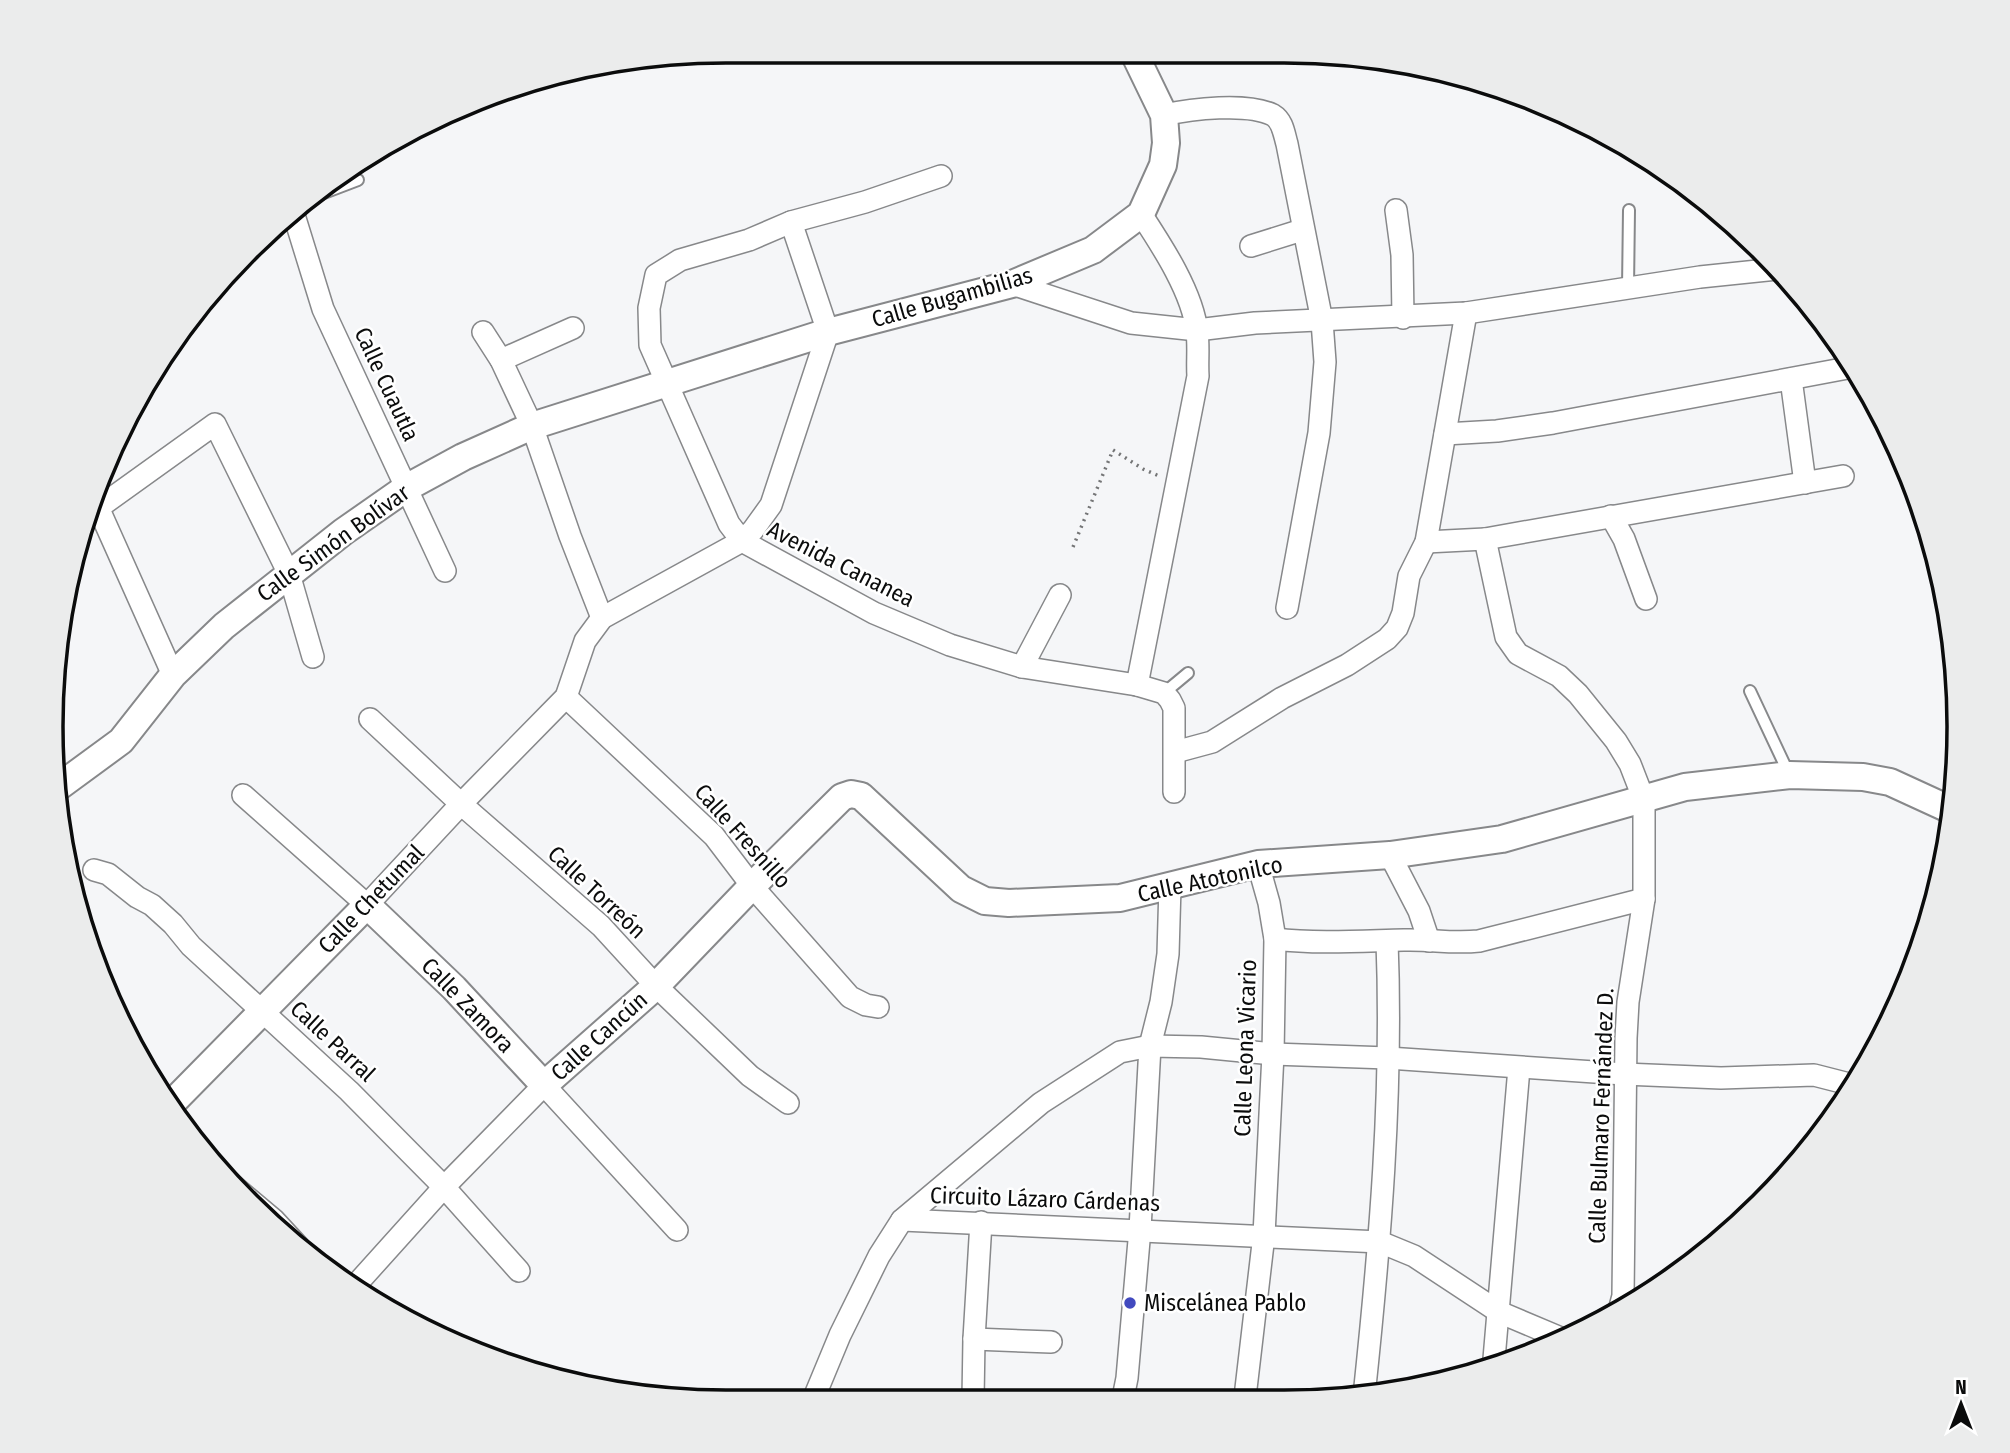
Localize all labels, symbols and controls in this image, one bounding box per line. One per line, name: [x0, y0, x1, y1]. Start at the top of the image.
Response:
street label: Calle Bugambilias: [868, 261, 1036, 333]
street label: Calle Cuautla: [348, 323, 426, 445]
street label: Calle Simón Bolívar: [251, 478, 415, 608]
street label: Avenida Cananea: [763, 515, 919, 613]
street label: Calle Fresnillo: [689, 778, 797, 894]
street label: Calle Chetumal: [312, 839, 430, 959]
street label: Calle Torreón: [542, 840, 652, 944]
street label: Calle Atotonilco: [1135, 850, 1285, 908]
street label: Calle Zamora: [416, 952, 520, 1058]
street label: Calle Leona Vicario: [1228, 959, 1262, 1137]
street label: Calle Cancún: [545, 985, 653, 1087]
street label: Calle Bulmaro Fernández D.: [1583, 988, 1619, 1244]
street label: Calle Parral: [285, 995, 381, 1087]
street label: Circuito Lázaro Cárdenas: [930, 1181, 1161, 1217]
place label: Miscelánea Pablo: [1144, 1289, 1306, 1317]
marker: Miscelánea Pablo: [1122, 1295, 1138, 1311]
north arrow: [1926, 1369, 1996, 1439]
text: N: [1955, 1376, 1967, 1399]

